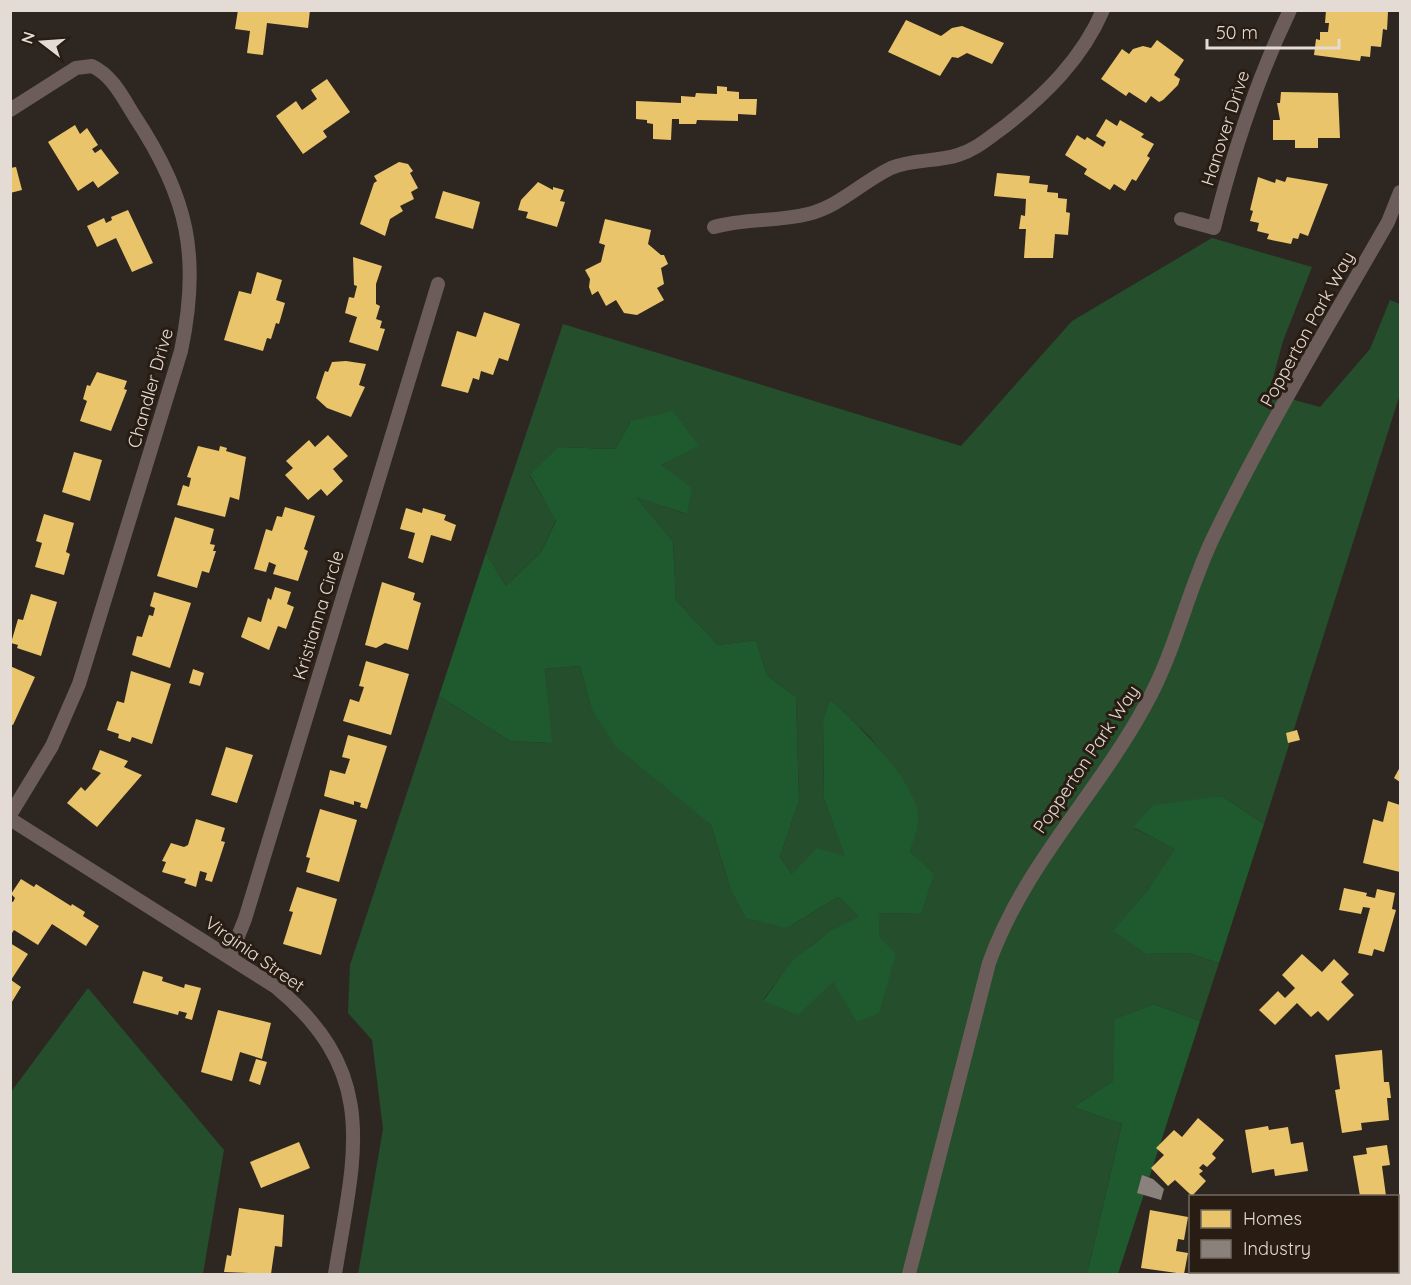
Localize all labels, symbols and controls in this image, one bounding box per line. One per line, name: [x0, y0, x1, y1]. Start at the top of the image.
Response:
north arrow: [12, 12, 72, 72]
scale bar: [1207, 12, 1339, 50]
text: 50 m: [1216, 21, 1258, 44]
text: N: [16, 29, 39, 46]
street label: Hanover Drive: [1196, 67, 1254, 189]
street label: Popperton Park Way: [1255, 247, 1359, 411]
street label: Chandler Drive: [122, 325, 178, 451]
street label: Kristianna Circle: [287, 547, 349, 683]
street label: Popperton Park Way: [1028, 680, 1144, 838]
street label: Virginia Street: [201, 911, 309, 997]
legend: [1189, 1195, 1399, 1273]
text: Homes: [1243, 1207, 1302, 1230]
text: Industry: [1243, 1237, 1311, 1260]

